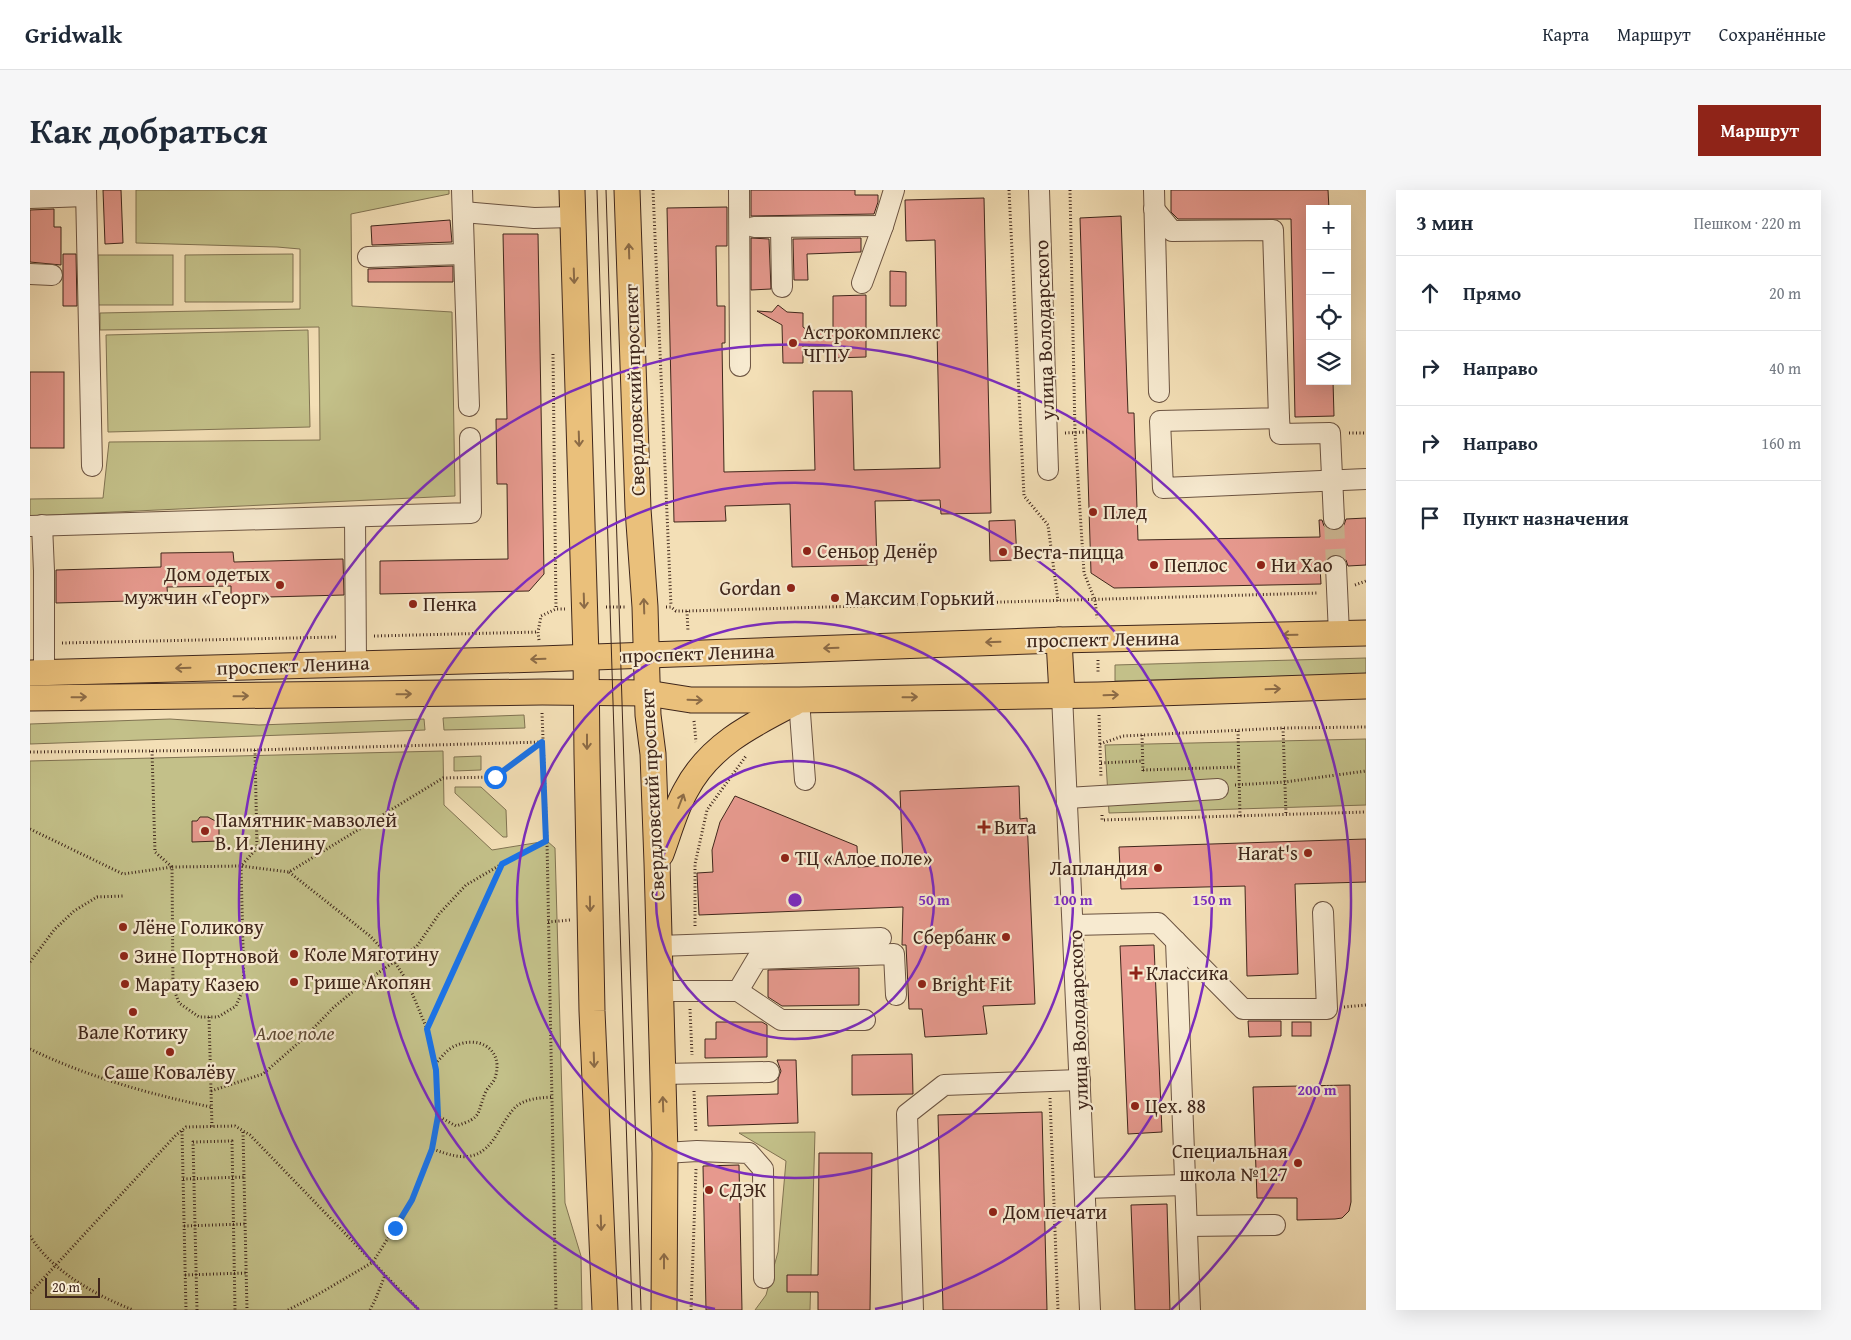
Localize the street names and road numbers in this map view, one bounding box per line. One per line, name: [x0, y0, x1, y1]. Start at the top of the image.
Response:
street label: улица Володарского: [1026, 239, 1061, 422]
street label: Свердловский проспект: [615, 283, 652, 497]
street label: проспект Ленина: [1026, 623, 1180, 654]
street label: проспект Ленина: [621, 635, 775, 670]
street label: проспект Ленина: [216, 647, 370, 682]
street label: Свердловский проспект: [631, 688, 672, 902]
street label: улица Володарского: [1060, 929, 1095, 1112]

